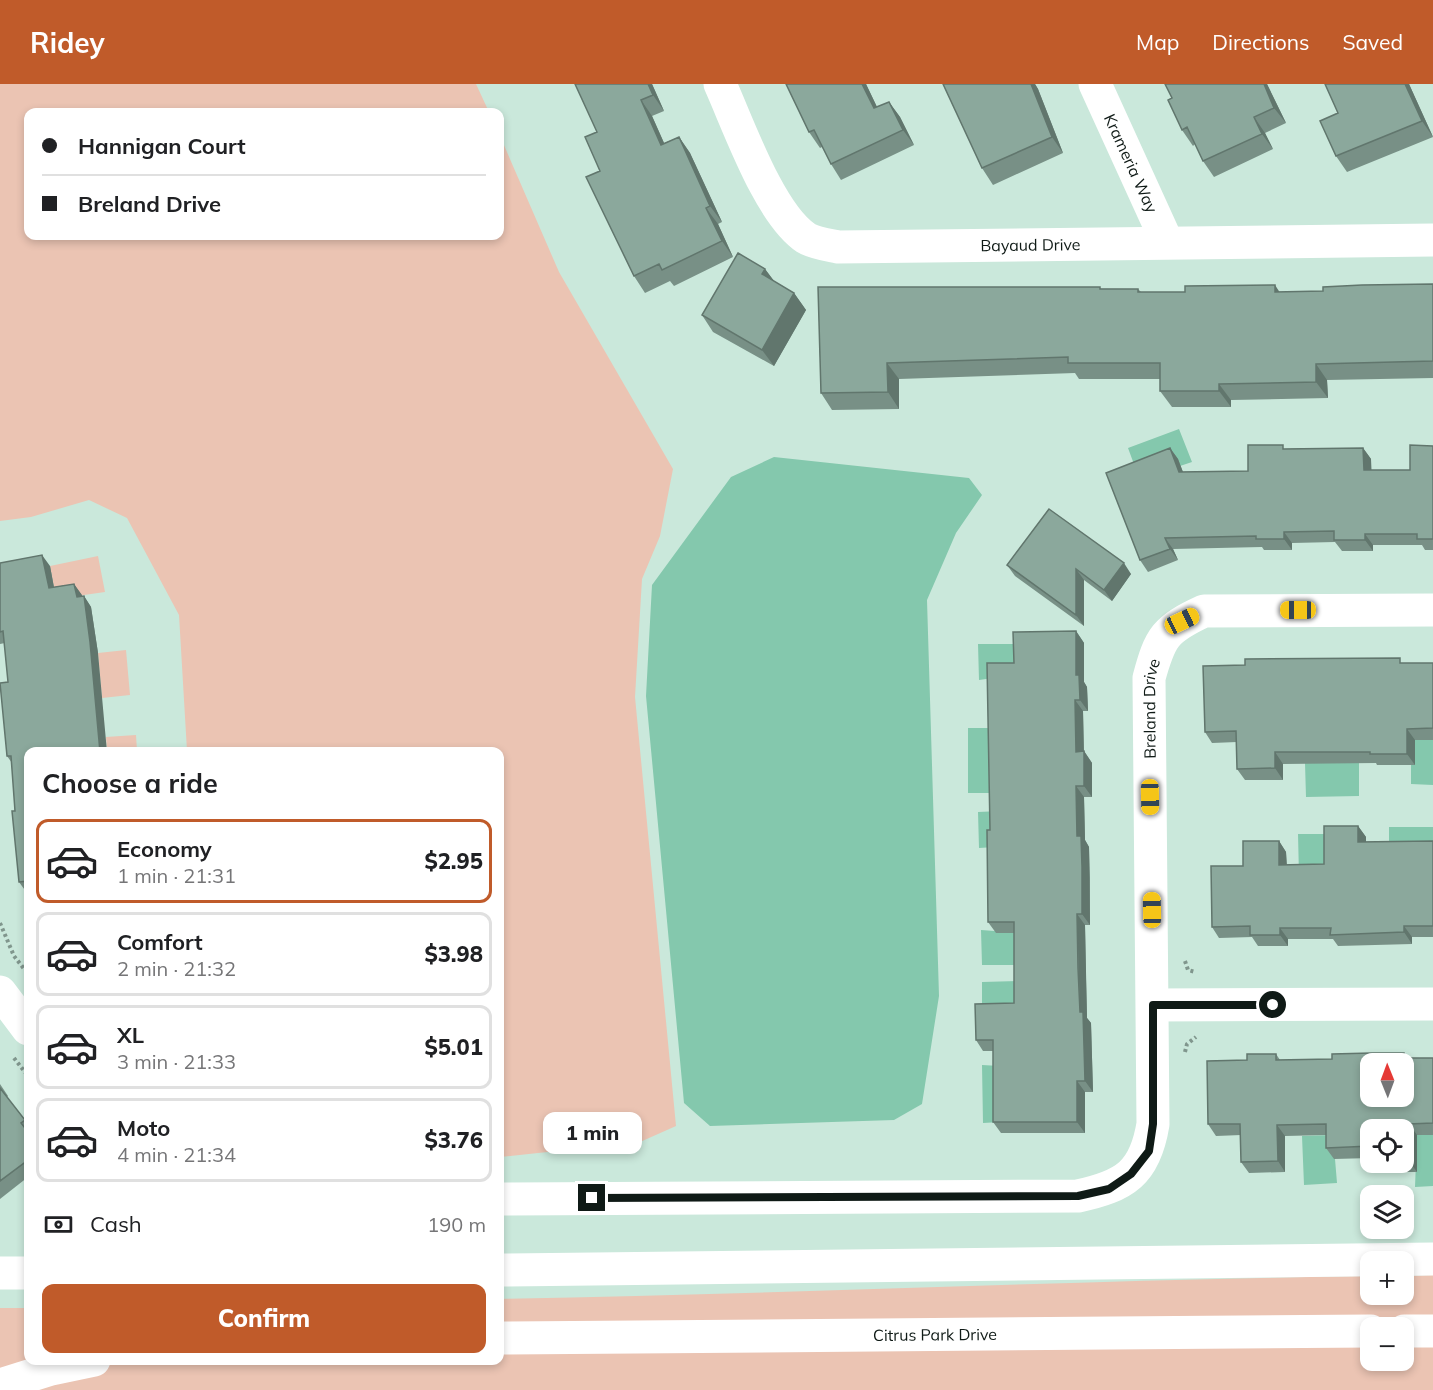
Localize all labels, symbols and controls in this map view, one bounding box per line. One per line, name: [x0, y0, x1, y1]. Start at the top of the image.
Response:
text: Ridey: [30, 25, 105, 60]
text: Map: [1136, 29, 1179, 55]
text: Directions: [1212, 29, 1309, 55]
text: Saved: [1342, 29, 1403, 55]
street label: Krameria Way: [1100, 111, 1162, 216]
text: Hannigan Court: [78, 132, 246, 160]
text: Breland Drive: [78, 190, 221, 218]
street label: Bayaud Drive: [980, 234, 1081, 255]
car: [1280, 601, 1316, 619]
car: [1162, 605, 1202, 637]
street label: Breland Drive: [1139, 656, 1164, 759]
text: Choose a ride: [42, 766, 218, 800]
car: [1141, 779, 1159, 815]
icon: car: [45, 834, 99, 888]
text: Economy: [117, 835, 212, 863]
text: $2.95: [424, 847, 483, 875]
text: 1 min · 21:31: [117, 863, 236, 888]
car: [1143, 892, 1161, 928]
icon: car: [45, 927, 99, 981]
text: Comfort: [117, 928, 203, 956]
text: $3.98: [424, 940, 483, 968]
text: 2 min · 21:32: [117, 956, 236, 981]
route start: [1259, 991, 1286, 1018]
icon: car: [45, 1020, 99, 1074]
text: XL: [117, 1021, 144, 1049]
text: $5.01: [424, 1033, 483, 1061]
text: 3 min · 21:33: [117, 1049, 236, 1074]
north arrow: [1360, 1053, 1414, 1107]
map controls: [1360, 1053, 1414, 1371]
callout: 1 min: [542, 1111, 642, 1153]
icon: car: [45, 1113, 99, 1167]
text: Moto: [117, 1114, 170, 1142]
button: locate: [1360, 1119, 1414, 1173]
text: 1 min: [566, 1120, 619, 1145]
text: $3.76: [424, 1126, 483, 1154]
text: 4 min · 21:34: [117, 1142, 236, 1167]
route end: [578, 1184, 605, 1211]
button: layers: [1360, 1185, 1414, 1239]
icon: cash: [42, 1208, 75, 1241]
text: Cash: [90, 1210, 142, 1238]
text: 190 m: [427, 1212, 486, 1237]
button: +: [1360, 1251, 1414, 1305]
button: Confirm: [42, 1284, 486, 1353]
button: −: [1360, 1317, 1414, 1371]
street label: Citrus Park Drive: [873, 1324, 997, 1345]

